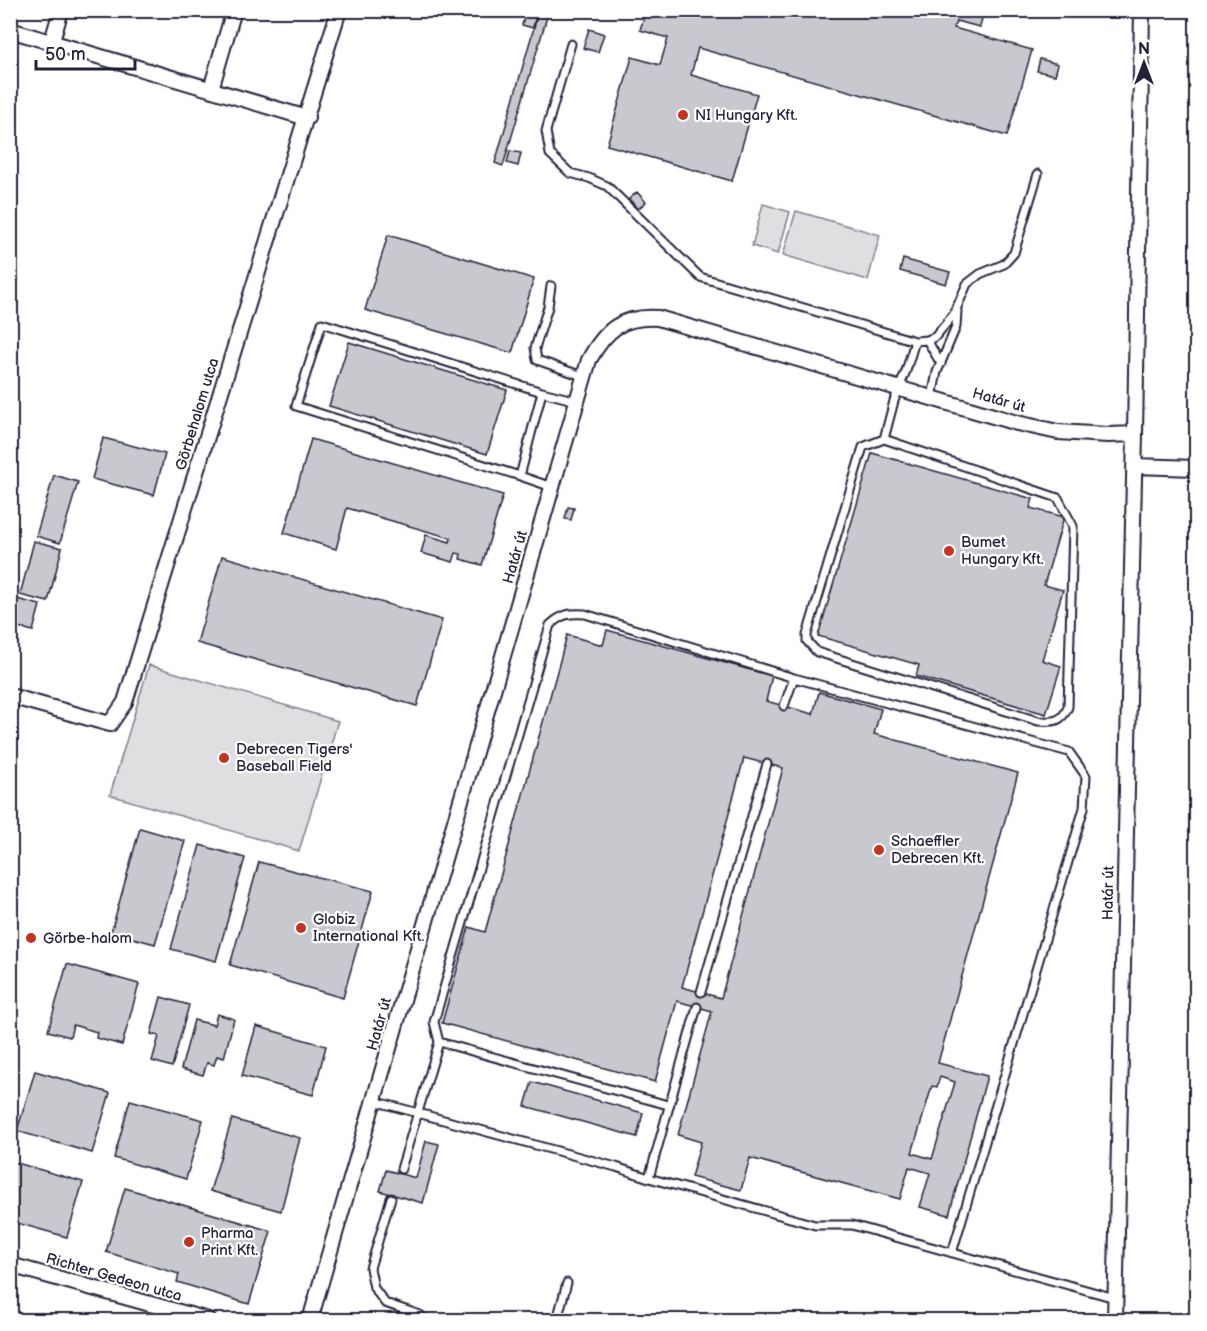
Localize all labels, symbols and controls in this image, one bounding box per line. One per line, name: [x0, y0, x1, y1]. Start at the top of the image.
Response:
scale bar: [36, 33, 135, 71]
north arrow: [1114, 33, 1174, 93]
text: N: [1138, 40, 1150, 59]
text: 50 m: [45, 44, 86, 65]
place label: NI Hungary Kft.: [695, 106, 798, 125]
marker: NI Hungary Kft.: [676, 108, 690, 122]
street label: Görbehalom utca: [171, 356, 224, 473]
street label: Határ út: [970, 384, 1028, 417]
street label: Határ út: [499, 528, 532, 586]
place label: Bumet Hungary Kft.: [961, 533, 1044, 569]
marker: Bumet Hungary Kft.: [942, 544, 956, 558]
place label: Debrecen Tigers' Baseball Field: [236, 740, 353, 776]
marker: Debrecen Tigers' Baseball Field: [217, 751, 231, 765]
place label: Schaeffler Debrecen Kft.: [891, 832, 984, 868]
marker: Schaeffler Debrecen Kft.: [872, 843, 886, 857]
street label: Határ út: [1099, 865, 1118, 920]
place label: Globiz International Kft.: [313, 910, 424, 946]
marker: Globiz International Kft.: [294, 921, 308, 935]
place label: Görbe-halom: [43, 929, 132, 948]
marker: Görbe-halom: [24, 931, 38, 945]
street label: Határ út: [363, 995, 396, 1053]
place label: Pharma Print Kft.: [201, 1224, 258, 1260]
marker: Pharma Print Kft.: [182, 1235, 196, 1249]
street label: Richter Gedeon utca: [44, 1249, 184, 1306]

